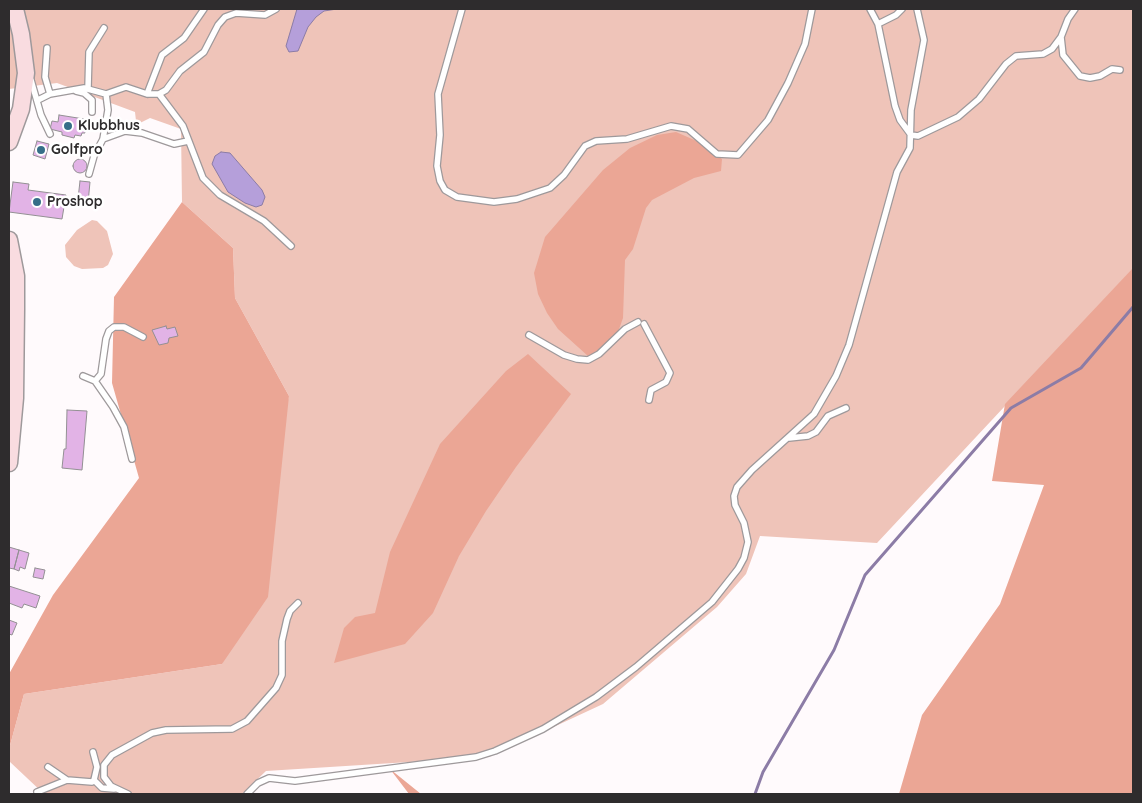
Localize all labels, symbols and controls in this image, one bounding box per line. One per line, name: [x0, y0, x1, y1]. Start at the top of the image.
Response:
place label: Klubbhus: [78, 118, 140, 134]
marker: Klubbhus: [62, 120, 74, 132]
place label: Golfpro: [51, 142, 103, 158]
marker: Golfpro: [35, 144, 47, 156]
place label: Proshop: [47, 194, 102, 210]
marker: Proshop: [31, 196, 43, 208]

